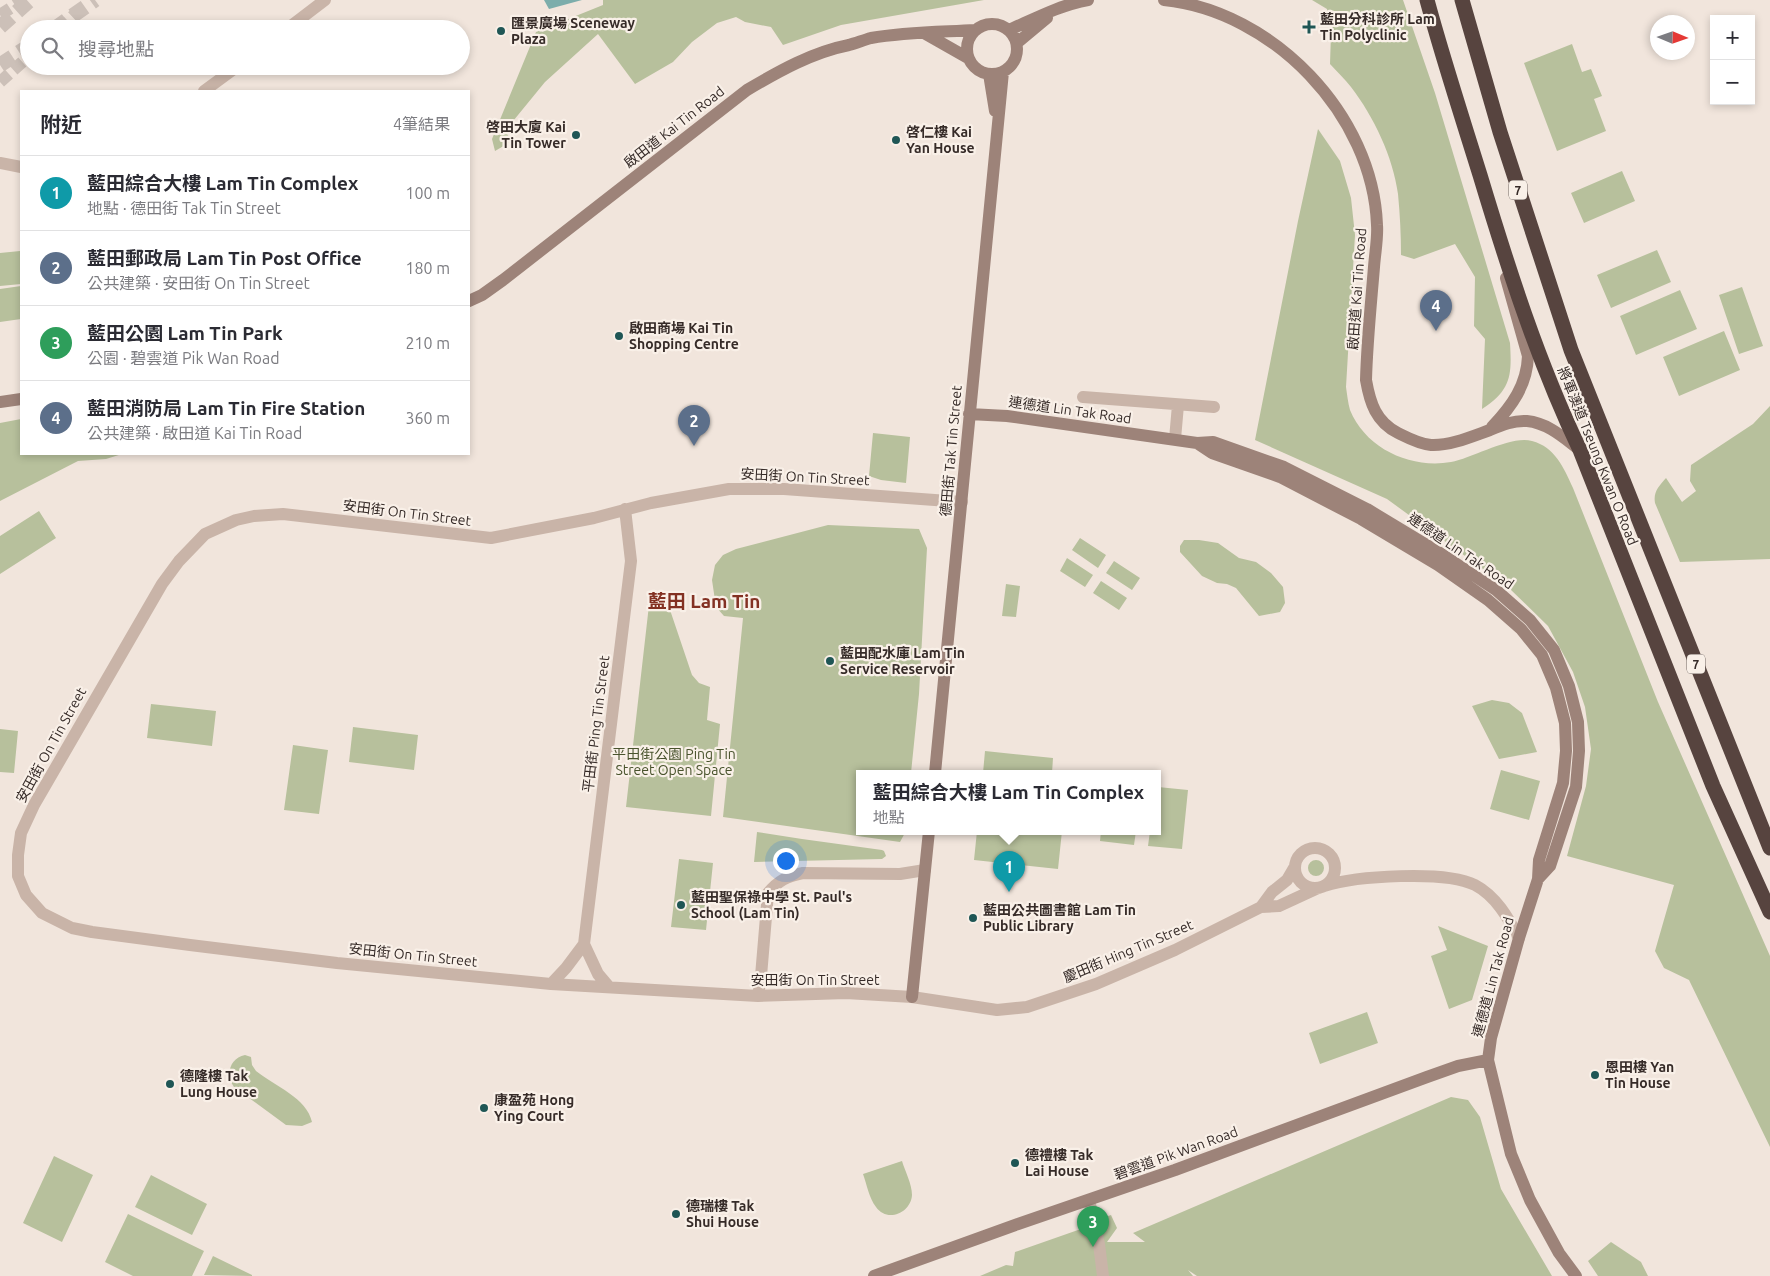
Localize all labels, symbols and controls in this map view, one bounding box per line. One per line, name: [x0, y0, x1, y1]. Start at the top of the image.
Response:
place label: 藍田分科診所 Lam Tin Polyclinic: [1320, 11, 1435, 43]
place label: 匯景廣場 Sceneway Plaza: [511, 15, 635, 47]
north arrow: [1650, 15, 1695, 60]
map controls: [1710, 15, 1755, 105]
button: +: [1710, 15, 1755, 60]
search box: [20, 20, 470, 75]
marker: 藍田分科診所 Lam Tin Polyclinic: [1302, 20, 1316, 34]
marker: 匯景廣場 Sceneway Plaza: [495, 25, 507, 37]
icon: search: [38, 34, 66, 62]
text: 搜尋地點: [78, 38, 154, 60]
button: −: [1710, 60, 1755, 105]
street label: 啟田道 Kai Tin Road: [621, 83, 727, 171]
text: 附近: [40, 112, 82, 136]
text: 4筆結果: [393, 115, 450, 133]
place label: 啓田大廈 Kai Tin Tower: [486, 119, 566, 151]
place label: 啓仁樓 Kai Yan House: [906, 124, 975, 156]
marker: 啓田大廈 Kai Tin Tower: [570, 129, 582, 141]
marker: 啓仁樓 Kai Yan House: [890, 134, 902, 146]
text: 藍田綜合大樓 Lam Tin Complex: [87, 172, 358, 194]
road number: 7: [1509, 180, 1527, 200]
text: 1: [51, 184, 61, 202]
text: 100 m: [405, 184, 450, 202]
text: 地點 · 德田街 Tak Tin Street: [87, 199, 281, 217]
street label: 啟田道 Kai Tin Road: [1345, 227, 1369, 351]
text: 藍田郵政局 Lam Tin Post Office: [87, 247, 362, 269]
text: 2: [51, 259, 61, 277]
text: 180 m: [405, 259, 450, 277]
text: 公共建築 · 安田街 On Tin Street: [87, 274, 310, 292]
pin: 4: [1420, 290, 1452, 331]
place label: 啟田商場 Kai Tin Shopping Centre: [629, 320, 739, 352]
text: 藍田公園 Lam Tin Park: [87, 322, 283, 344]
marker: 啟田商場 Kai Tin Shopping Centre: [613, 330, 625, 342]
text: 3: [51, 334, 61, 352]
text: 210 m: [405, 334, 450, 352]
text: 公園 · 碧雲道 Pik Wan Road: [87, 349, 280, 367]
street label: 將軍澳道 Tseung Kwan O Road: [1555, 364, 1641, 548]
street label: 德田街 Tak Tin Street: [937, 384, 965, 517]
street label: 連德道 Lin Tak Road: [1008, 393, 1132, 427]
text: 藍田消防局 Lam Tin Fire Station: [87, 397, 365, 419]
pin: 2: [678, 405, 710, 446]
text: 4: [51, 409, 61, 427]
text: 360 m: [405, 409, 450, 427]
text: 公共建築 · 啟田道 Kai Tin Road: [87, 424, 302, 442]
street label: 安田街 On Tin Street: [740, 466, 870, 488]
street label: 安田街 On Tin Street: [342, 497, 473, 529]
street label: 連德道 Lin Tak Road: [1405, 510, 1517, 592]
district label: 藍田 Lam Tin: [648, 590, 760, 612]
place label: 藍田配水庫 Lam Tin Service Reservoir: [840, 645, 965, 677]
street label: 平田街 Ping Tin Street: [580, 654, 612, 793]
road number: 7: [1687, 654, 1705, 674]
marker: 藍田配水庫 Lam Tin Service Reservoir: [824, 655, 836, 667]
street label: 安田街 On Tin Street: [13, 684, 90, 805]
park label: 平田街公園 Ping Tin Street Open Space: [612, 746, 736, 778]
popup: [856, 770, 1161, 835]
text: 藍田綜合大樓 Lam Tin Complex: [873, 781, 1144, 803]
text: 地點: [873, 808, 905, 826]
your location: [773, 848, 799, 874]
pin: 1: [993, 851, 1025, 892]
place label: 藍田聖保祿中學 St. Paul's School (Lam Tin): [691, 889, 852, 921]
marker: 藍田聖保祿中學 St. Paul's School (Lam Tin): [675, 899, 687, 911]
place label: 藍田公共圖書館 Lam Tin Public Library: [983, 902, 1136, 934]
marker: 藍田公共圖書館 Lam Tin Public Library: [967, 912, 979, 924]
street label: 連德道 Lin Tak Road: [1469, 915, 1517, 1039]
street label: 慶田街 Hing Tin Street: [1061, 916, 1196, 986]
street label: 安田街 On Tin Street: [348, 940, 478, 970]
street label: 安田街 On Tin Street: [750, 972, 880, 988]
place label: 恩田樓 Yan Tin House: [1605, 1059, 1674, 1091]
place label: 德隆樓 Tak Lung House: [180, 1068, 257, 1100]
marker: 恩田樓 Yan Tin House: [1589, 1069, 1601, 1081]
marker: 德隆樓 Tak Lung House: [164, 1078, 176, 1090]
place label: 康盈苑 Hong Ying Court: [494, 1092, 574, 1124]
marker: 康盈苑 Hong Ying Court: [478, 1102, 490, 1114]
street label: 碧雲道 Pik Wan Road: [1112, 1123, 1240, 1183]
place label: 德禮樓 Tak Lai House: [1025, 1147, 1093, 1179]
marker: 德禮樓 Tak Lai House: [1009, 1157, 1021, 1169]
place label: 德瑞樓 Tak Shui House: [686, 1198, 759, 1230]
pin: 3: [1077, 1206, 1109, 1247]
marker: 德瑞樓 Tak Shui House: [670, 1208, 682, 1220]

